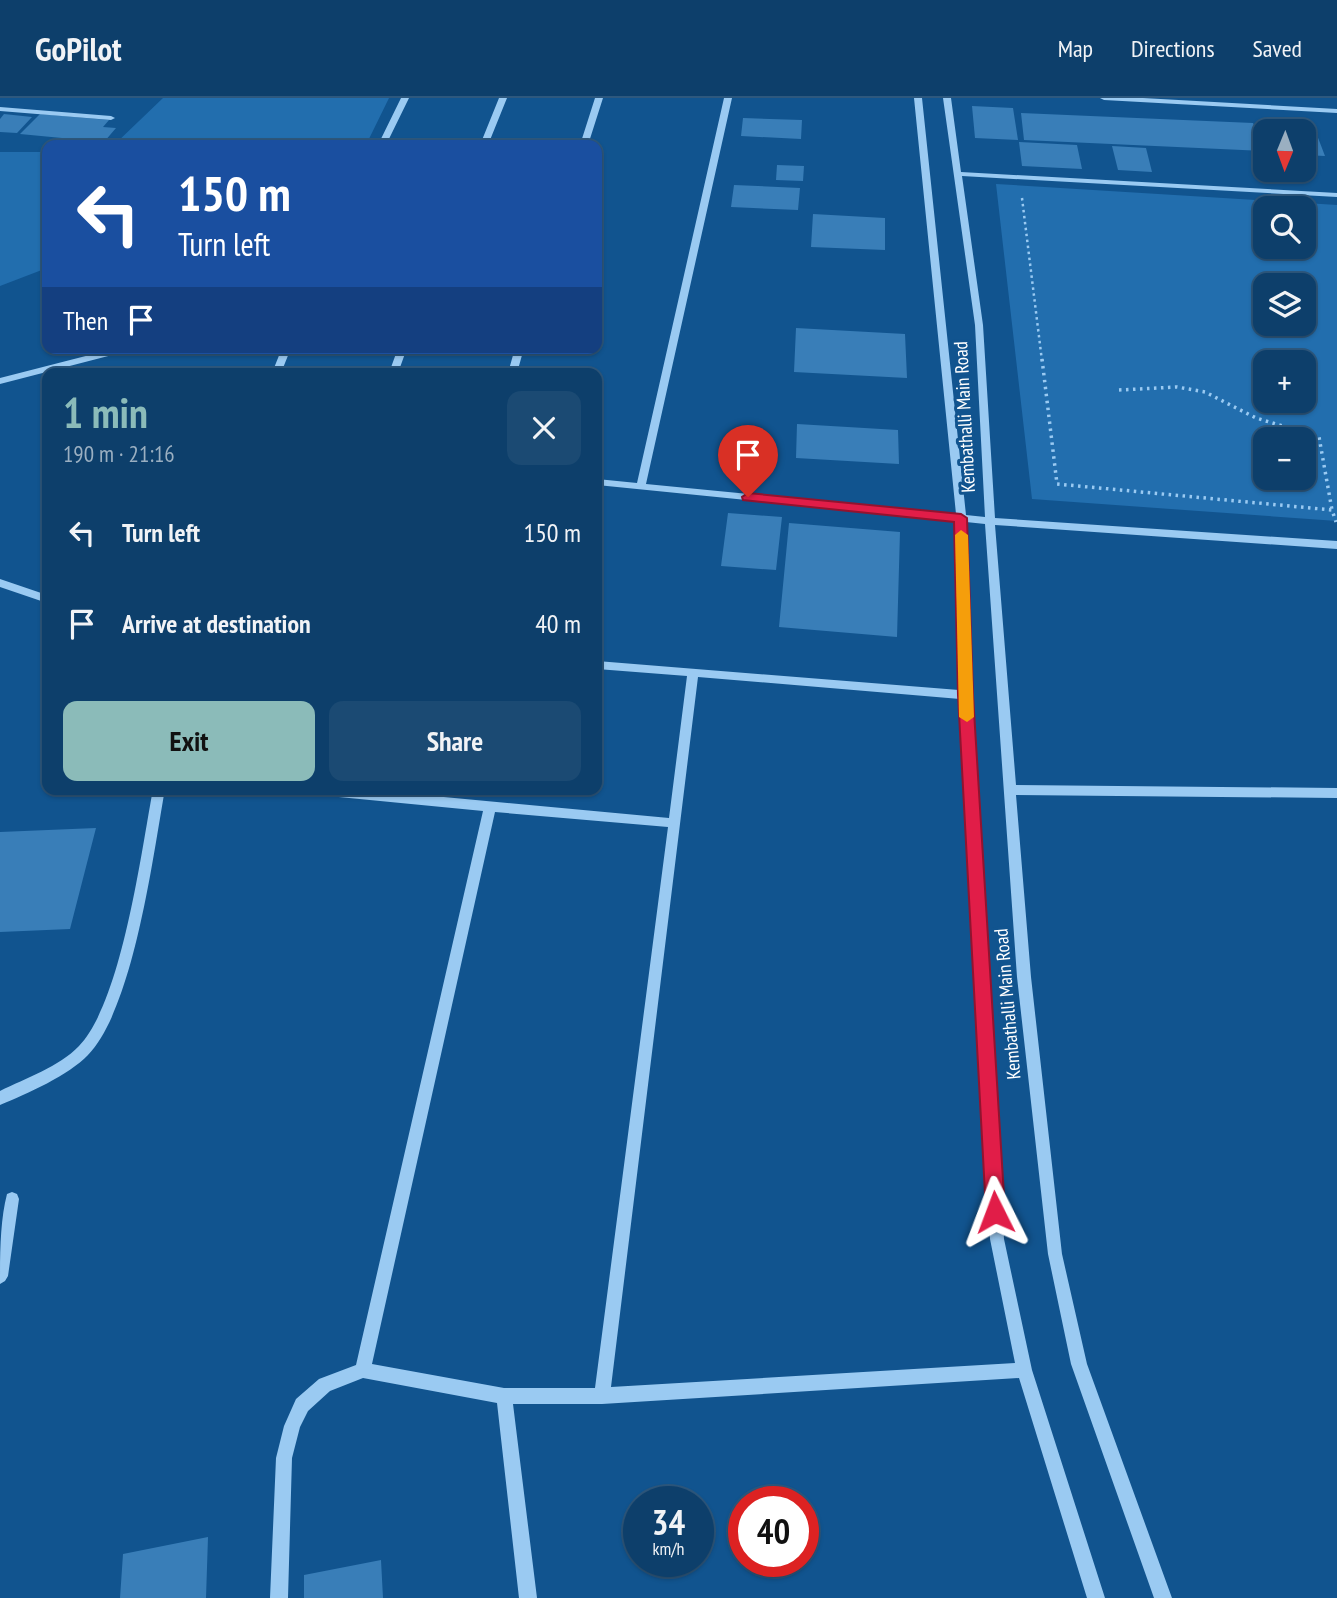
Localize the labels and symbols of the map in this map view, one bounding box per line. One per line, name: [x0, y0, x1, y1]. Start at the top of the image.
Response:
north arrow: [1253, 119, 1316, 182]
street label: Kembathalli Main Road: [948, 341, 980, 493]
pin: [718, 425, 778, 497]
street label: Kembathalli Main Road: [988, 927, 1026, 1081]
position arrow: [958, 1175, 1032, 1249]
speed limit sign: 40: [728, 1486, 819, 1577]

